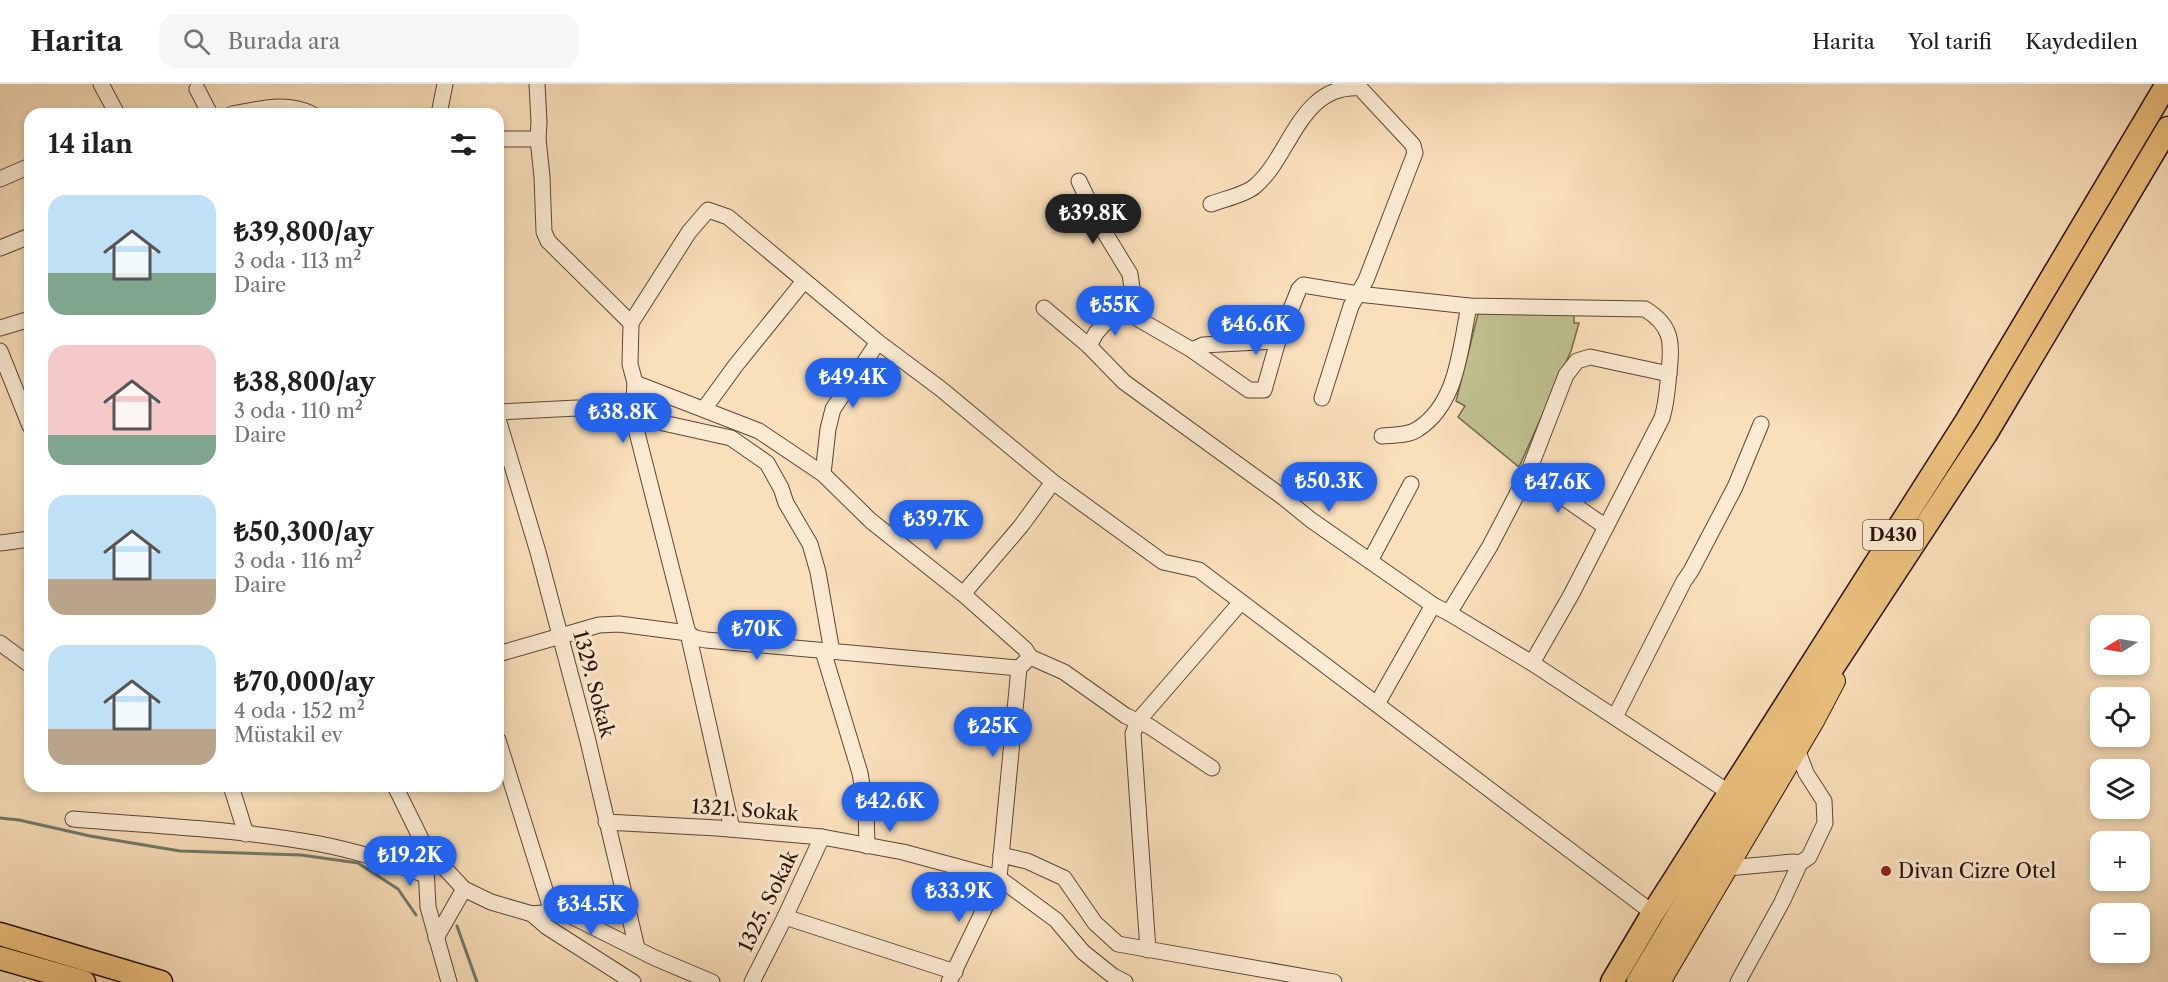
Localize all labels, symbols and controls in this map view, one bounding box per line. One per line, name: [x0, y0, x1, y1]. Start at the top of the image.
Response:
search box: [159, 14, 579, 68]
text: Harita: [30, 24, 123, 58]
icon: search: [180, 25, 213, 58]
text: Burada ara: [228, 28, 340, 55]
text: Harita: [1812, 29, 1875, 54]
text: Yol tarifi: [1908, 29, 1992, 54]
text: Kaydedilen: [2025, 29, 2138, 54]
text: 14 ilan: [48, 128, 133, 160]
icon: filters: [447, 128, 480, 161]
pin: ₺39.8K: [1044, 194, 1142, 245]
text: ₺39.8K: [1059, 201, 1127, 225]
text: ₺39,800/ay: [234, 216, 374, 248]
icon: home: [96, 219, 168, 291]
text: 3 oda · 113 m²: [234, 249, 361, 273]
text: Daire: [234, 273, 286, 297]
pin: ₺55K: [1079, 286, 1151, 337]
text: ₺55K: [1090, 293, 1140, 317]
pin: ₺46.6K: [1207, 305, 1305, 356]
text: ₺46.6K: [1222, 312, 1290, 336]
pin: ₺49.4K: [804, 358, 902, 409]
text: ₺49.4K: [819, 365, 887, 389]
text: ₺38,800/ay: [234, 366, 375, 398]
icon: home: [96, 369, 168, 441]
pin: ₺38.8K: [574, 393, 672, 444]
text: 3 oda · 110 m²: [234, 399, 363, 423]
text: ₺38.8K: [589, 400, 657, 424]
text: Daire: [234, 423, 286, 447]
pin: ₺50.3K: [1280, 462, 1378, 513]
pin: ₺47.6K: [1509, 463, 1607, 514]
text: ₺50.3K: [1295, 469, 1363, 493]
text: ₺47.6K: [1525, 470, 1591, 494]
pin: ₺39.7K: [887, 500, 985, 551]
text: ₺39.7K: [903, 507, 969, 531]
text: ₺50,300/ay: [234, 516, 374, 548]
icon: home: [96, 519, 168, 591]
road number: D430: [1863, 520, 1923, 550]
text: 3 oda · 116 m²: [234, 549, 362, 573]
text: Daire: [234, 573, 286, 597]
pin: ₺70K: [721, 610, 793, 661]
north arrow: [2090, 615, 2150, 675]
map controls: [2090, 615, 2150, 963]
text: ₺70K: [732, 617, 782, 641]
street label: 1329. Sokak: [568, 628, 620, 742]
text: ₺70,000/ay: [234, 666, 374, 698]
icon: home: [96, 669, 168, 741]
button: locate: [2090, 687, 2150, 747]
text: 4 oda · 152 m²: [234, 699, 365, 723]
pin: ₺25K: [957, 707, 1029, 758]
text: ₺25K: [968, 714, 1018, 738]
text: Müstakil ev: [234, 723, 343, 747]
button: layers: [2090, 759, 2150, 819]
pin: ₺42.6K: [841, 782, 939, 833]
text: ₺42.6K: [856, 789, 924, 813]
street label: 1321. Sokak: [691, 794, 801, 826]
button: +: [2090, 831, 2150, 891]
pin: ₺19.2K: [361, 836, 459, 887]
text: ₺19.2K: [378, 843, 442, 867]
street label: 1325. Sokak: [733, 845, 803, 956]
place label: Divan Cizre Otel: [1898, 859, 2056, 883]
marker: Divan Cizre Otel: [1879, 864, 1893, 878]
pin: ₺33.9K: [910, 872, 1008, 923]
text: ₺33.9K: [926, 879, 993, 903]
pin: ₺34.5K: [542, 885, 640, 936]
text: ₺34.5K: [557, 892, 625, 916]
button: −: [2090, 903, 2150, 963]

